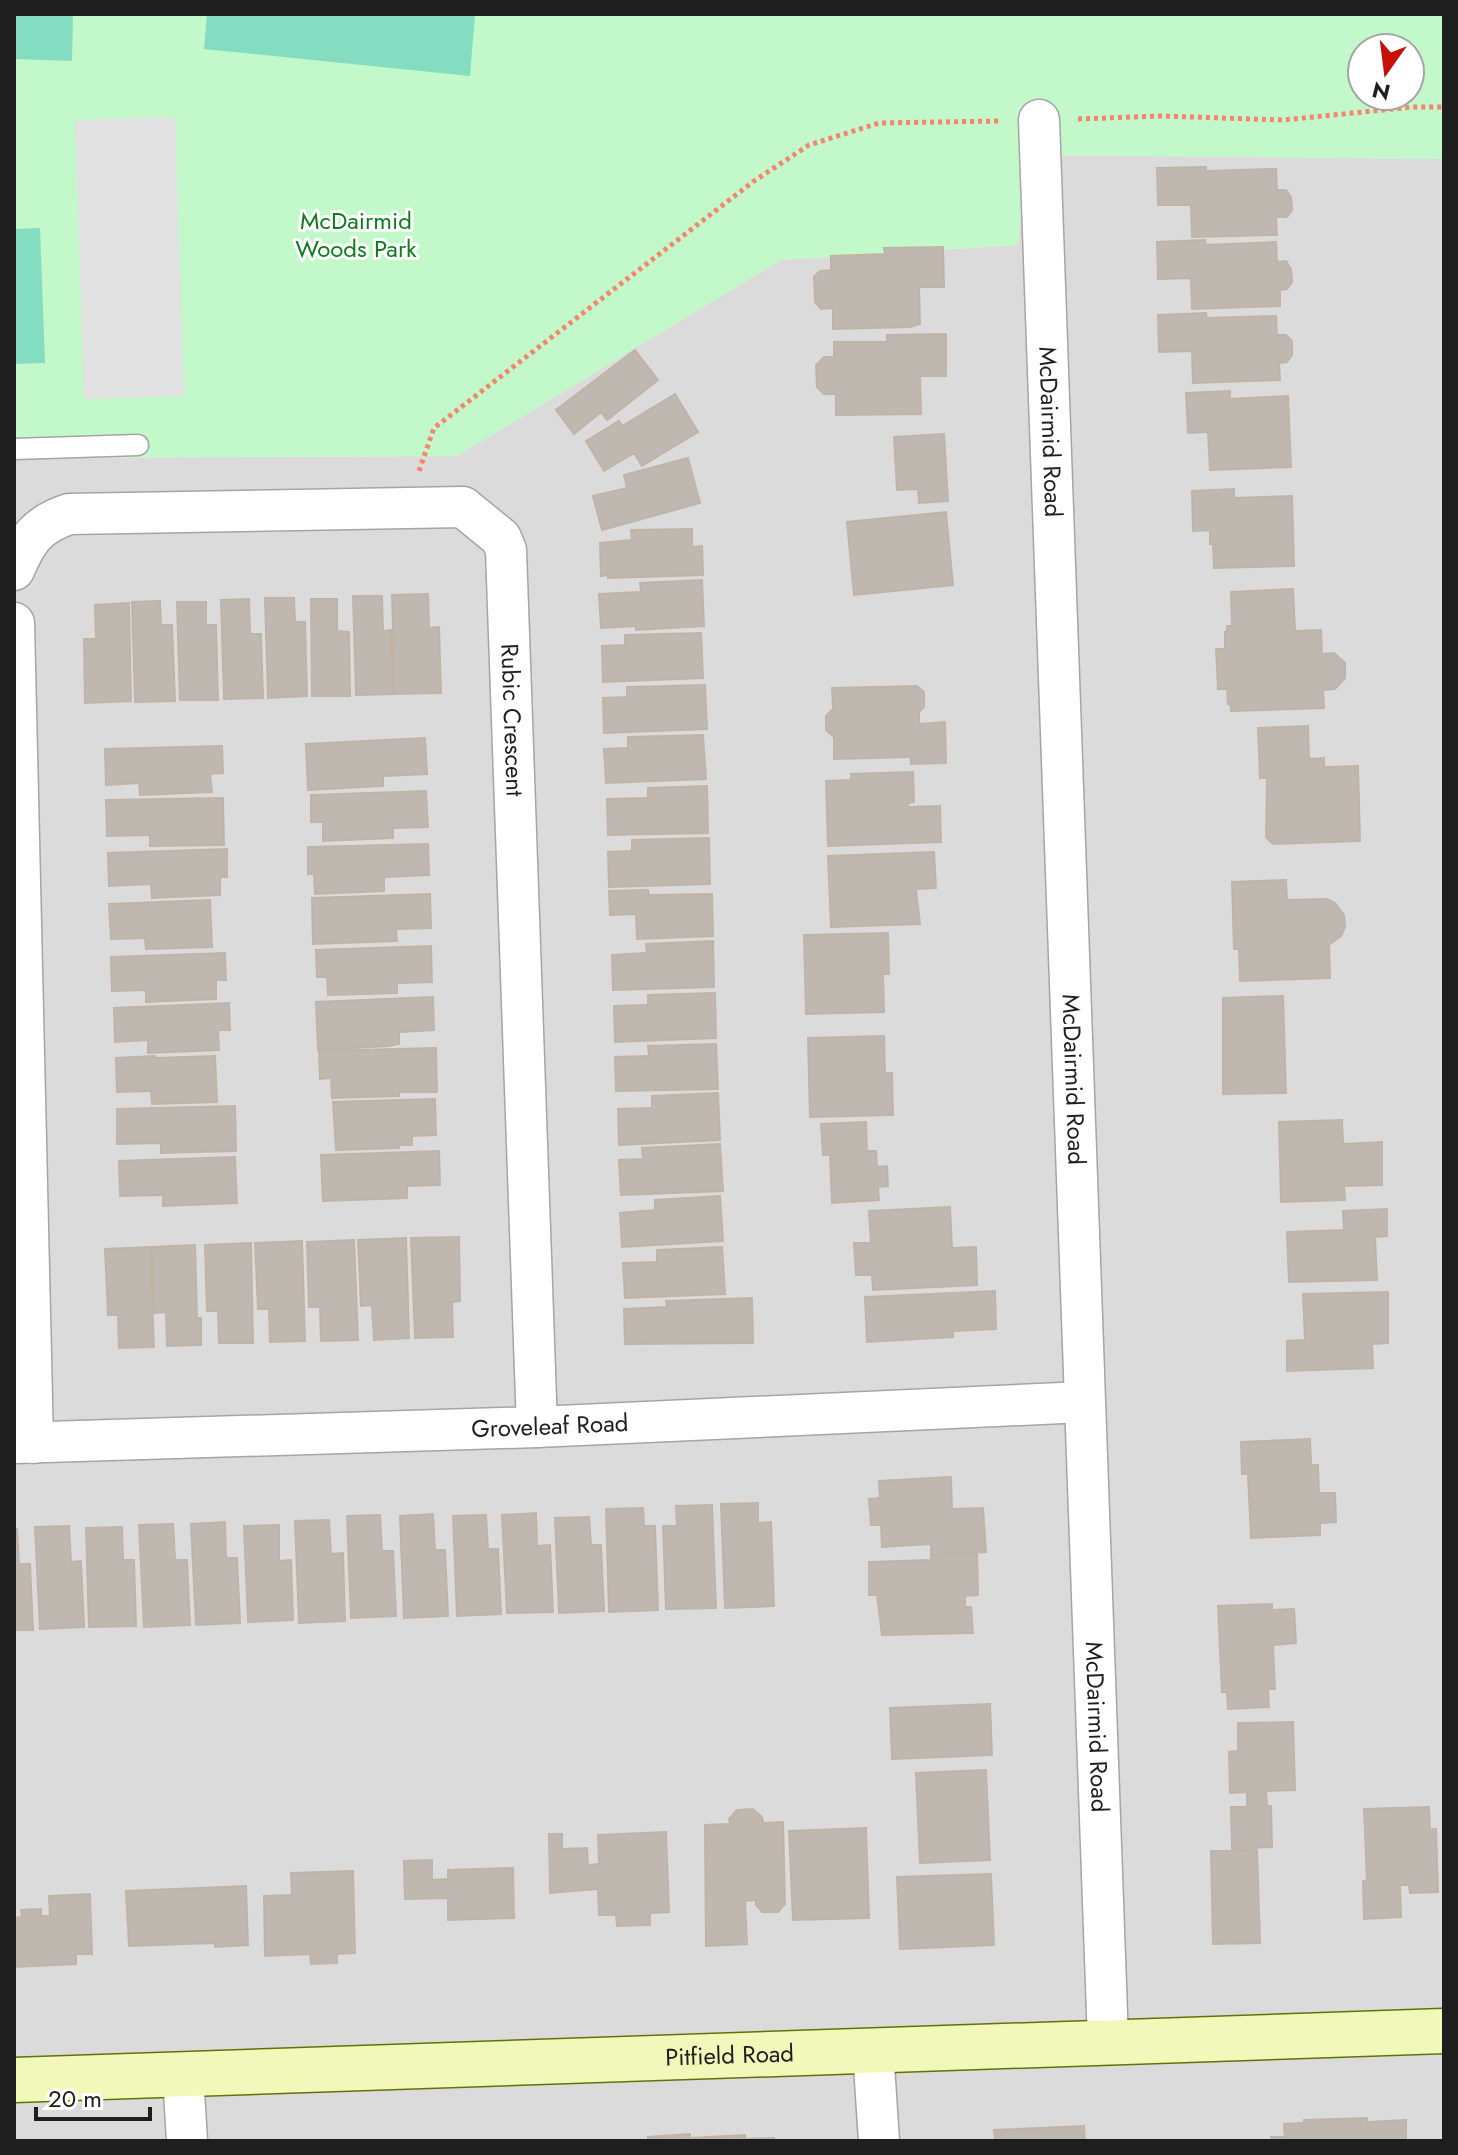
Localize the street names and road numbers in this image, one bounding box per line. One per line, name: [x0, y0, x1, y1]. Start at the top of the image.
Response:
street label: McDairmid Road: [1030, 346, 1071, 518]
street label: Rubic Crescent: [492, 643, 533, 797]
street label: McDairmid Road: [1053, 993, 1095, 1165]
street label: Groveleaf Road: [471, 1405, 629, 1446]
street label: McDairmid Road: [1077, 1641, 1118, 1813]
street label: Pitfield Road: [665, 2035, 795, 2075]

